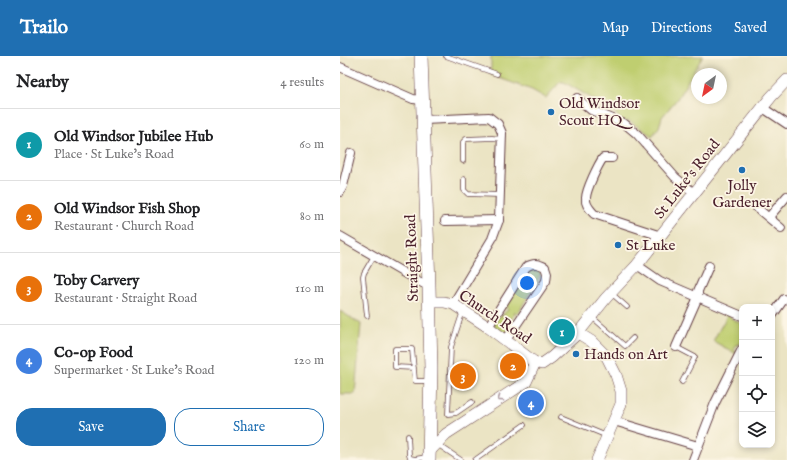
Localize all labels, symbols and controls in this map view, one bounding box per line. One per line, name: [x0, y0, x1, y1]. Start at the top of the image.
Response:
text: Trailo: [20, 16, 68, 40]
text: Map: [602, 19, 629, 37]
text: Directions: [651, 19, 712, 37]
text: Saved: [734, 19, 767, 37]
north arrow: [691, 68, 727, 104]
text: Nearby: [16, 72, 69, 93]
text: 4 results: [280, 74, 324, 91]
place label: Old Windsor Scout HQ: [559, 94, 640, 130]
marker: Old Windsor Scout HQ: [546, 107, 556, 117]
text: Old Windsor Jubilee Hub: [54, 127, 213, 146]
street label: St Luke's Road: [650, 135, 725, 223]
text: 1: [27, 136, 31, 153]
text: 60 m: [299, 136, 324, 153]
text: Place · St Luke's Road: [54, 146, 174, 163]
marker: Jolly Gardener: [737, 165, 747, 175]
place label: Jolly Gardener: [712, 176, 772, 212]
text: Old Windsor Fish Shop: [54, 199, 200, 218]
text: 2: [26, 208, 32, 225]
text: 80 m: [300, 208, 324, 225]
street label: Straight Road: [401, 213, 423, 302]
text: Restaurant · Church Road: [54, 218, 194, 235]
place label: St Luke: [626, 236, 675, 255]
marker: St Luke: [613, 240, 623, 250]
text: Toby Carvery: [54, 271, 139, 290]
your location: [517, 273, 537, 293]
text: 3: [27, 280, 31, 297]
text: 110 m: [295, 280, 324, 297]
street label: Church Road: [455, 286, 536, 349]
text: Restaurant · Straight Road: [54, 290, 197, 307]
map controls: [739, 304, 775, 448]
button: +: [739, 304, 775, 340]
pin: 1: [549, 317, 575, 347]
button: −: [739, 340, 775, 376]
text: Co-op Food: [54, 343, 133, 362]
place label: Hands on Art: [584, 345, 668, 364]
marker: Hands on Art: [571, 349, 581, 359]
pin: 2: [500, 351, 526, 381]
text: 4: [26, 352, 32, 369]
text: 120 m: [294, 352, 324, 369]
pin: 3: [450, 361, 476, 391]
text: Supermarket · St Luke's Road: [54, 362, 214, 379]
button: locate: [739, 376, 775, 412]
pin: 4: [518, 388, 544, 418]
one-way arrow: [497, 394, 504, 402]
button: Save: [16, 408, 166, 446]
button: Share: [174, 408, 324, 446]
button: layers: [739, 412, 775, 448]

